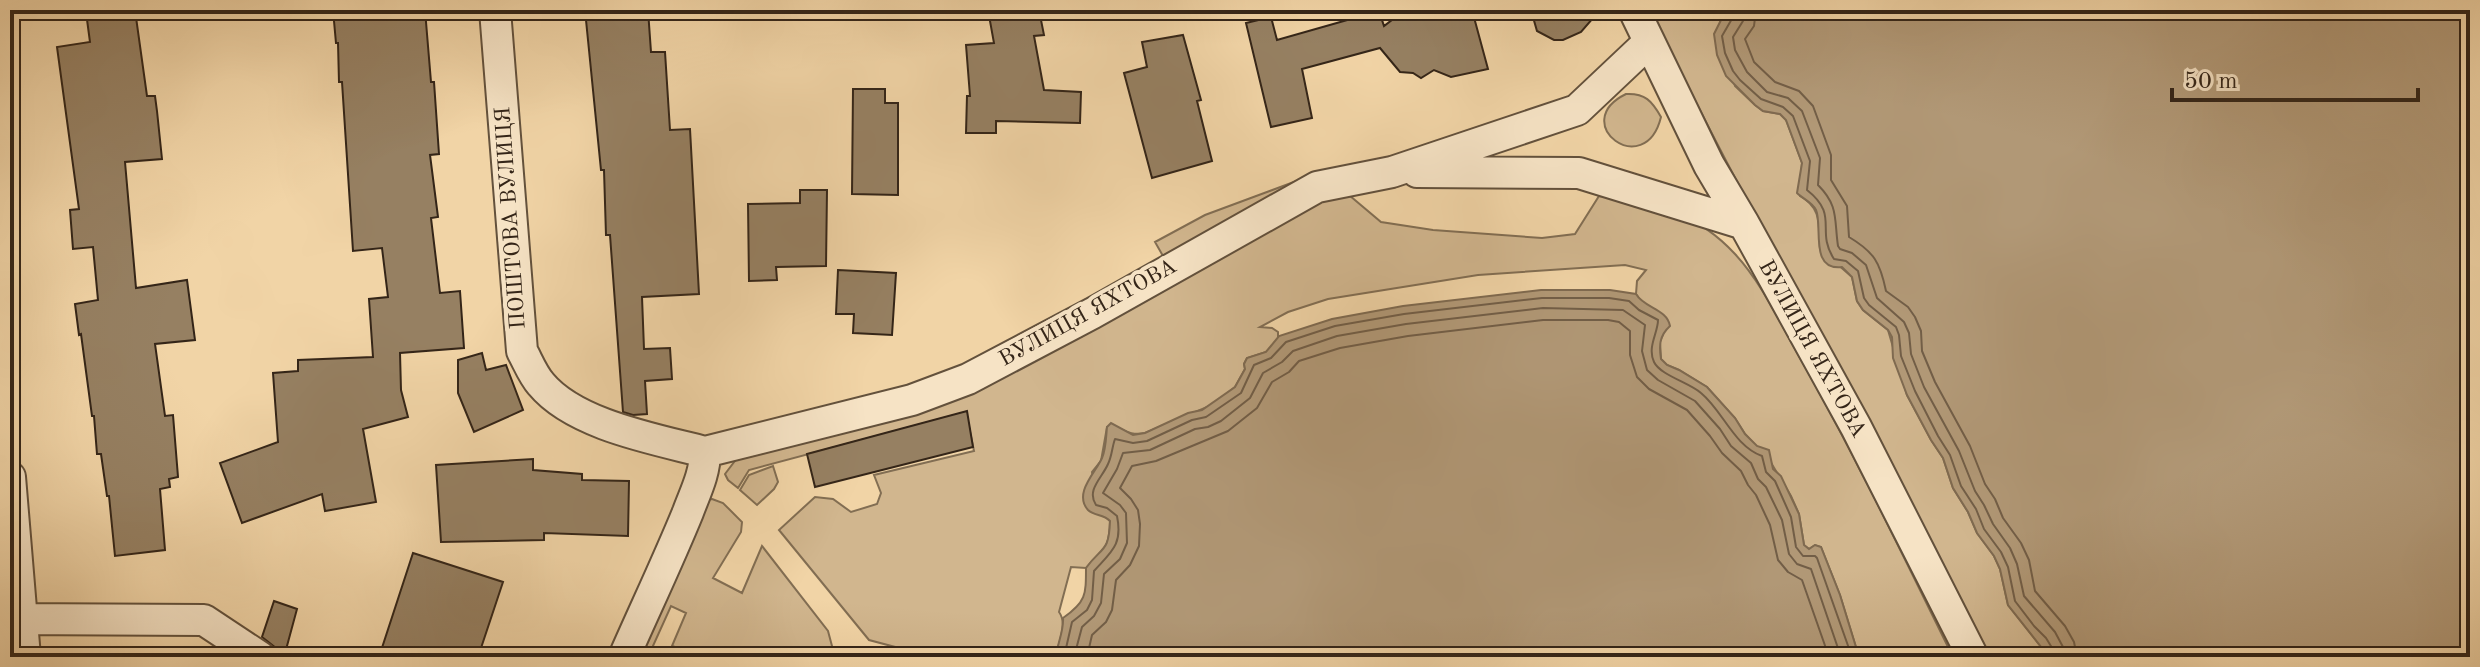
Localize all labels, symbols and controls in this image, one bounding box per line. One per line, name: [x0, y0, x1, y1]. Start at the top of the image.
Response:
scale bar: [2172, 52, 2418, 102]
text: 50 m: [2184, 70, 2238, 94]
street label: ПОШТОВА ВУЛИЦЯ: [492, 106, 530, 330]
street label: ВУЛИЦЯ ЯХТОВА: [996, 255, 1181, 371]
street label: ВУЛИЦЯ ЯХТОВА: [1754, 257, 1870, 442]

